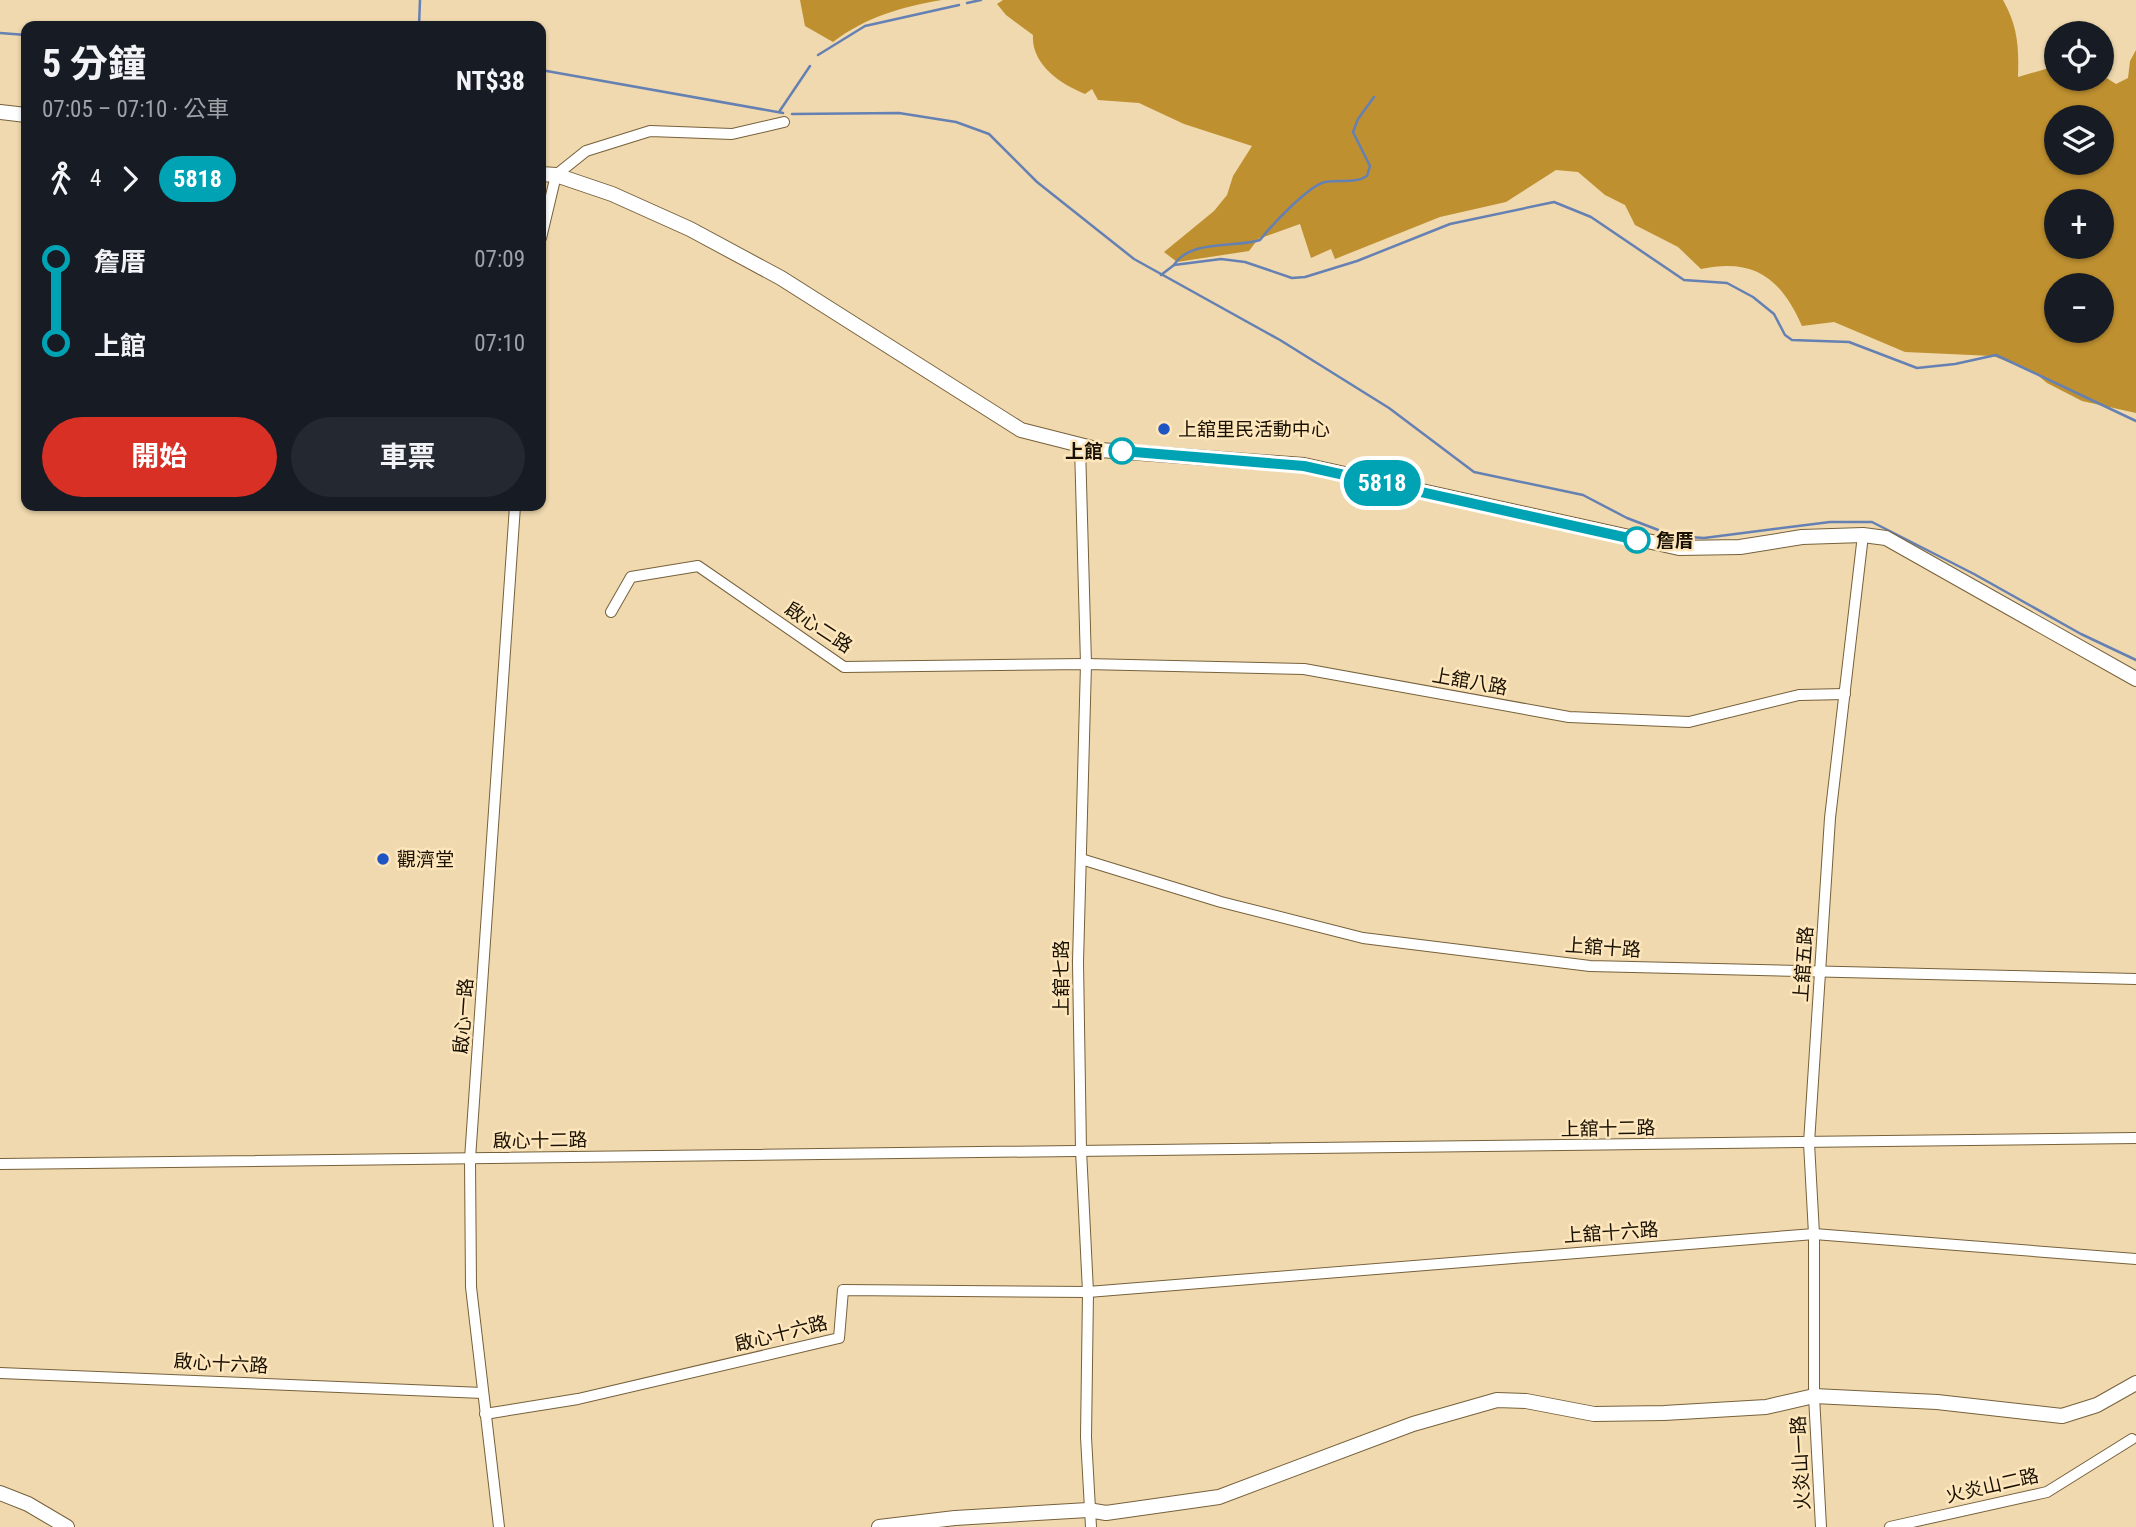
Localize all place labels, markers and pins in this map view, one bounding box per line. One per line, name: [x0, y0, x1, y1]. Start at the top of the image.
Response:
place label: 上舘里民活動中心: [1178, 418, 1330, 441]
marker: 上舘里民活動中心: [1156, 421, 1172, 437]
marker: 上館: [1109, 438, 1135, 464]
place label: 上館: [1065, 440, 1103, 463]
marker: 詹厝: [1624, 527, 1650, 553]
place label: 詹厝: [1656, 529, 1694, 552]
place label: 觀濟堂: [397, 848, 454, 871]
marker: 觀濟堂: [375, 851, 391, 867]

